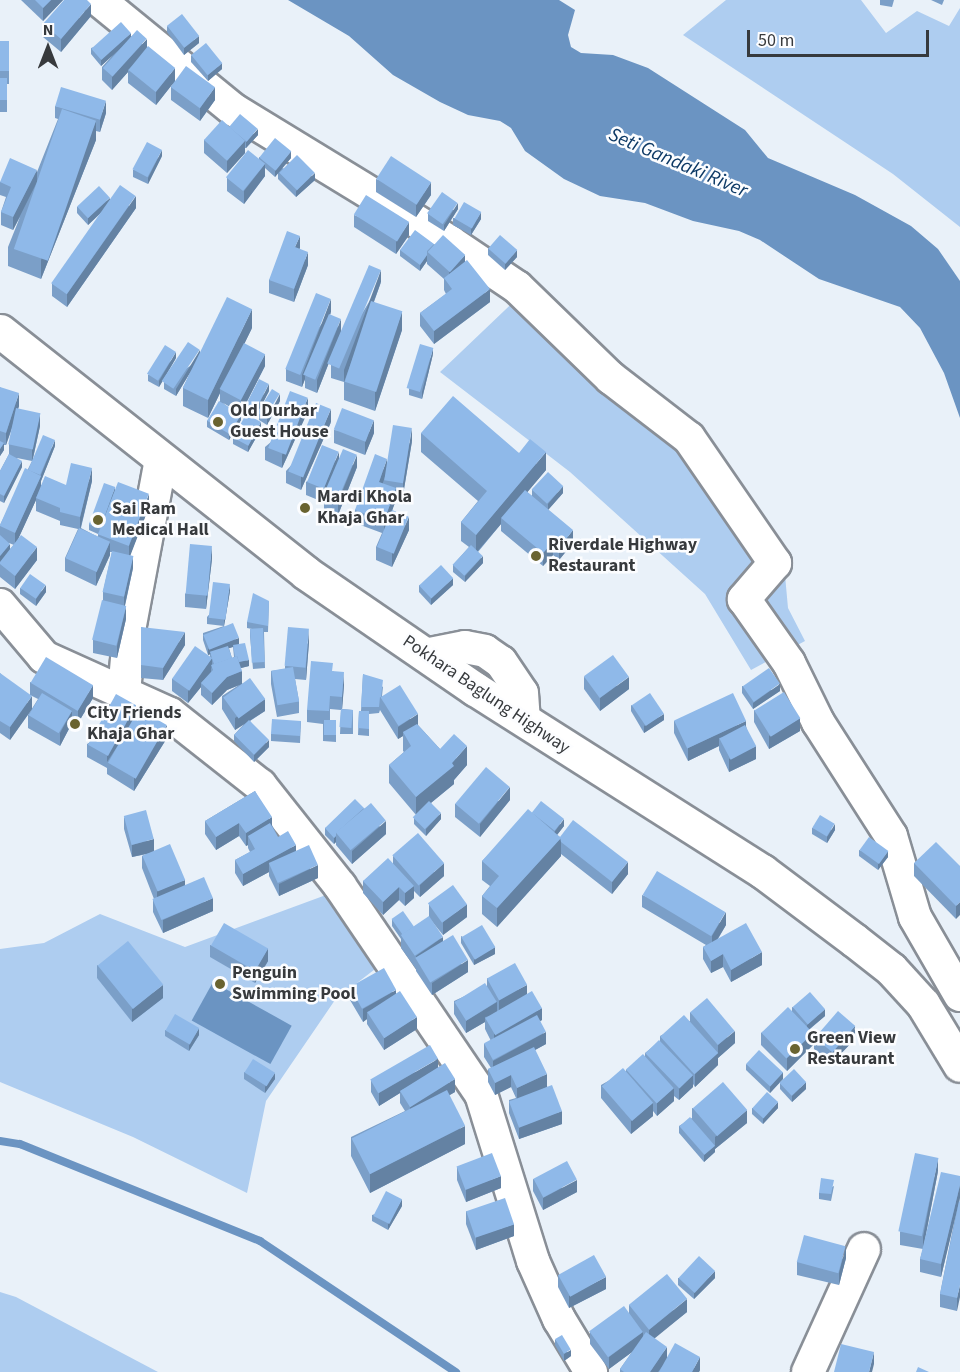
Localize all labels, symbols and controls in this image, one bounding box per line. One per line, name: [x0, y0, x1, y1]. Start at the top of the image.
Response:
north arrow: [18, 18, 78, 78]
scale bar: [750, 18, 932, 56]
text: N: [43, 19, 53, 41]
text: 50 m: [758, 28, 794, 53]
water label: Seti Gandaki River: [605, 123, 751, 203]
place label: Old Durbar Guest House: [230, 401, 329, 444]
marker: Old Durbar Guest House: [211, 415, 225, 429]
place label: Mardi Khola Khaja Ghar: [317, 487, 412, 530]
place label: Sai Ram Medical Hall: [112, 499, 209, 542]
marker: Mardi Khola Khaja Ghar: [298, 501, 312, 515]
marker: Sai Ram Medical Hall: [89, 511, 107, 529]
place label: Riverdale Highway Restaurant: [548, 535, 697, 578]
marker: Riverdale Highway Restaurant: [529, 549, 543, 563]
street label: Pokhara Baglung Highway: [398, 631, 574, 759]
place label: City Friends Khaja Ghar: [87, 703, 181, 746]
marker: City Friends Khaja Ghar: [68, 717, 82, 731]
place label: Penguin Swimming Pool: [232, 963, 356, 1006]
marker: Penguin Swimming Pool: [213, 977, 227, 991]
place label: Green View Restaurant: [807, 1028, 896, 1070]
marker: Green View Restaurant: [788, 1042, 802, 1056]

